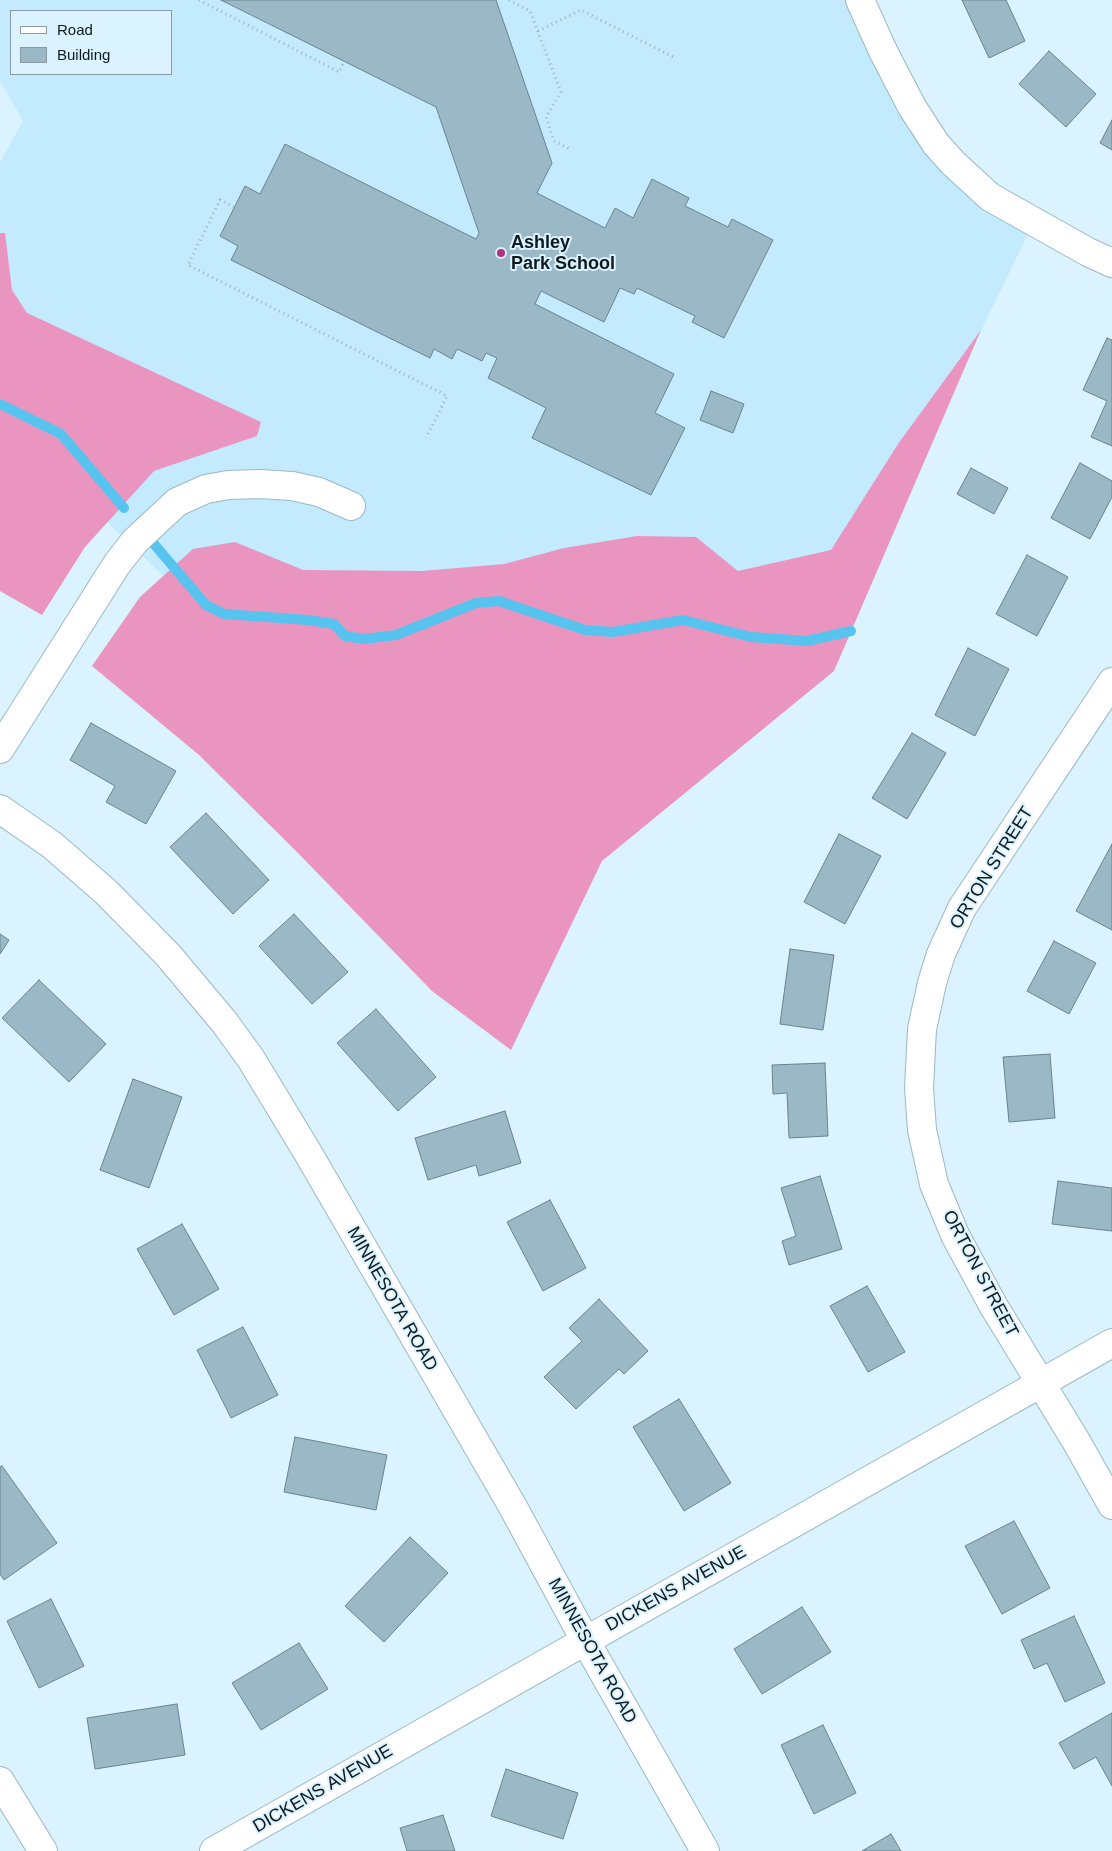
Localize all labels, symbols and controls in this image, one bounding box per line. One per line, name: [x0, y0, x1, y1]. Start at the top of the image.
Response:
legend: [10, 10, 172, 75]
text: Road: [57, 21, 93, 38]
text: Building: [57, 46, 110, 63]
place label: Ashley Park School: [511, 232, 615, 274]
marker: Ashley Park School: [495, 247, 507, 259]
street label: ORTON STREET: [946, 803, 1038, 933]
street label: ORTON STREET: [938, 1207, 1022, 1341]
street label: MINNESOTA ROAD: [342, 1223, 442, 1375]
street label: DICKENS AVENUE: [602, 1541, 750, 1637]
street label: MINNESOTA ROAD: [543, 1575, 641, 1727]
street label: DICKENS AVENUE: [249, 1740, 397, 1838]

